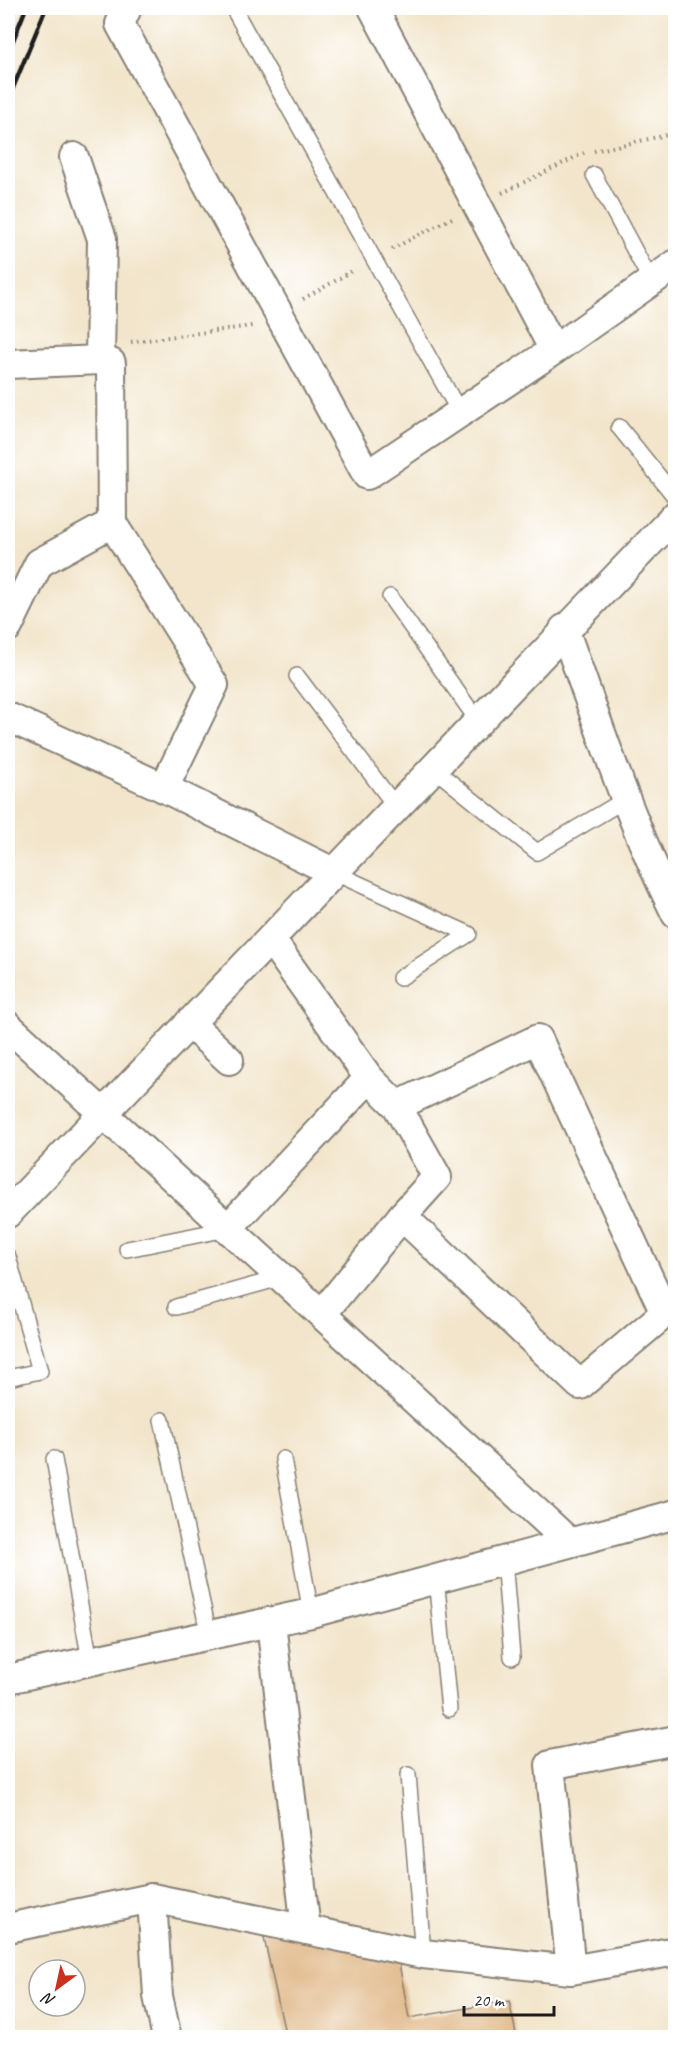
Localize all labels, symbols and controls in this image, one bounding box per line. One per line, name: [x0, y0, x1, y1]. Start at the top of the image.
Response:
north arrow: [27, 1958, 87, 2018]
scale bar: [464, 1979, 554, 2017]
text: N: [37, 1987, 59, 2011]
text: 20 m: [473, 1989, 506, 2011]

